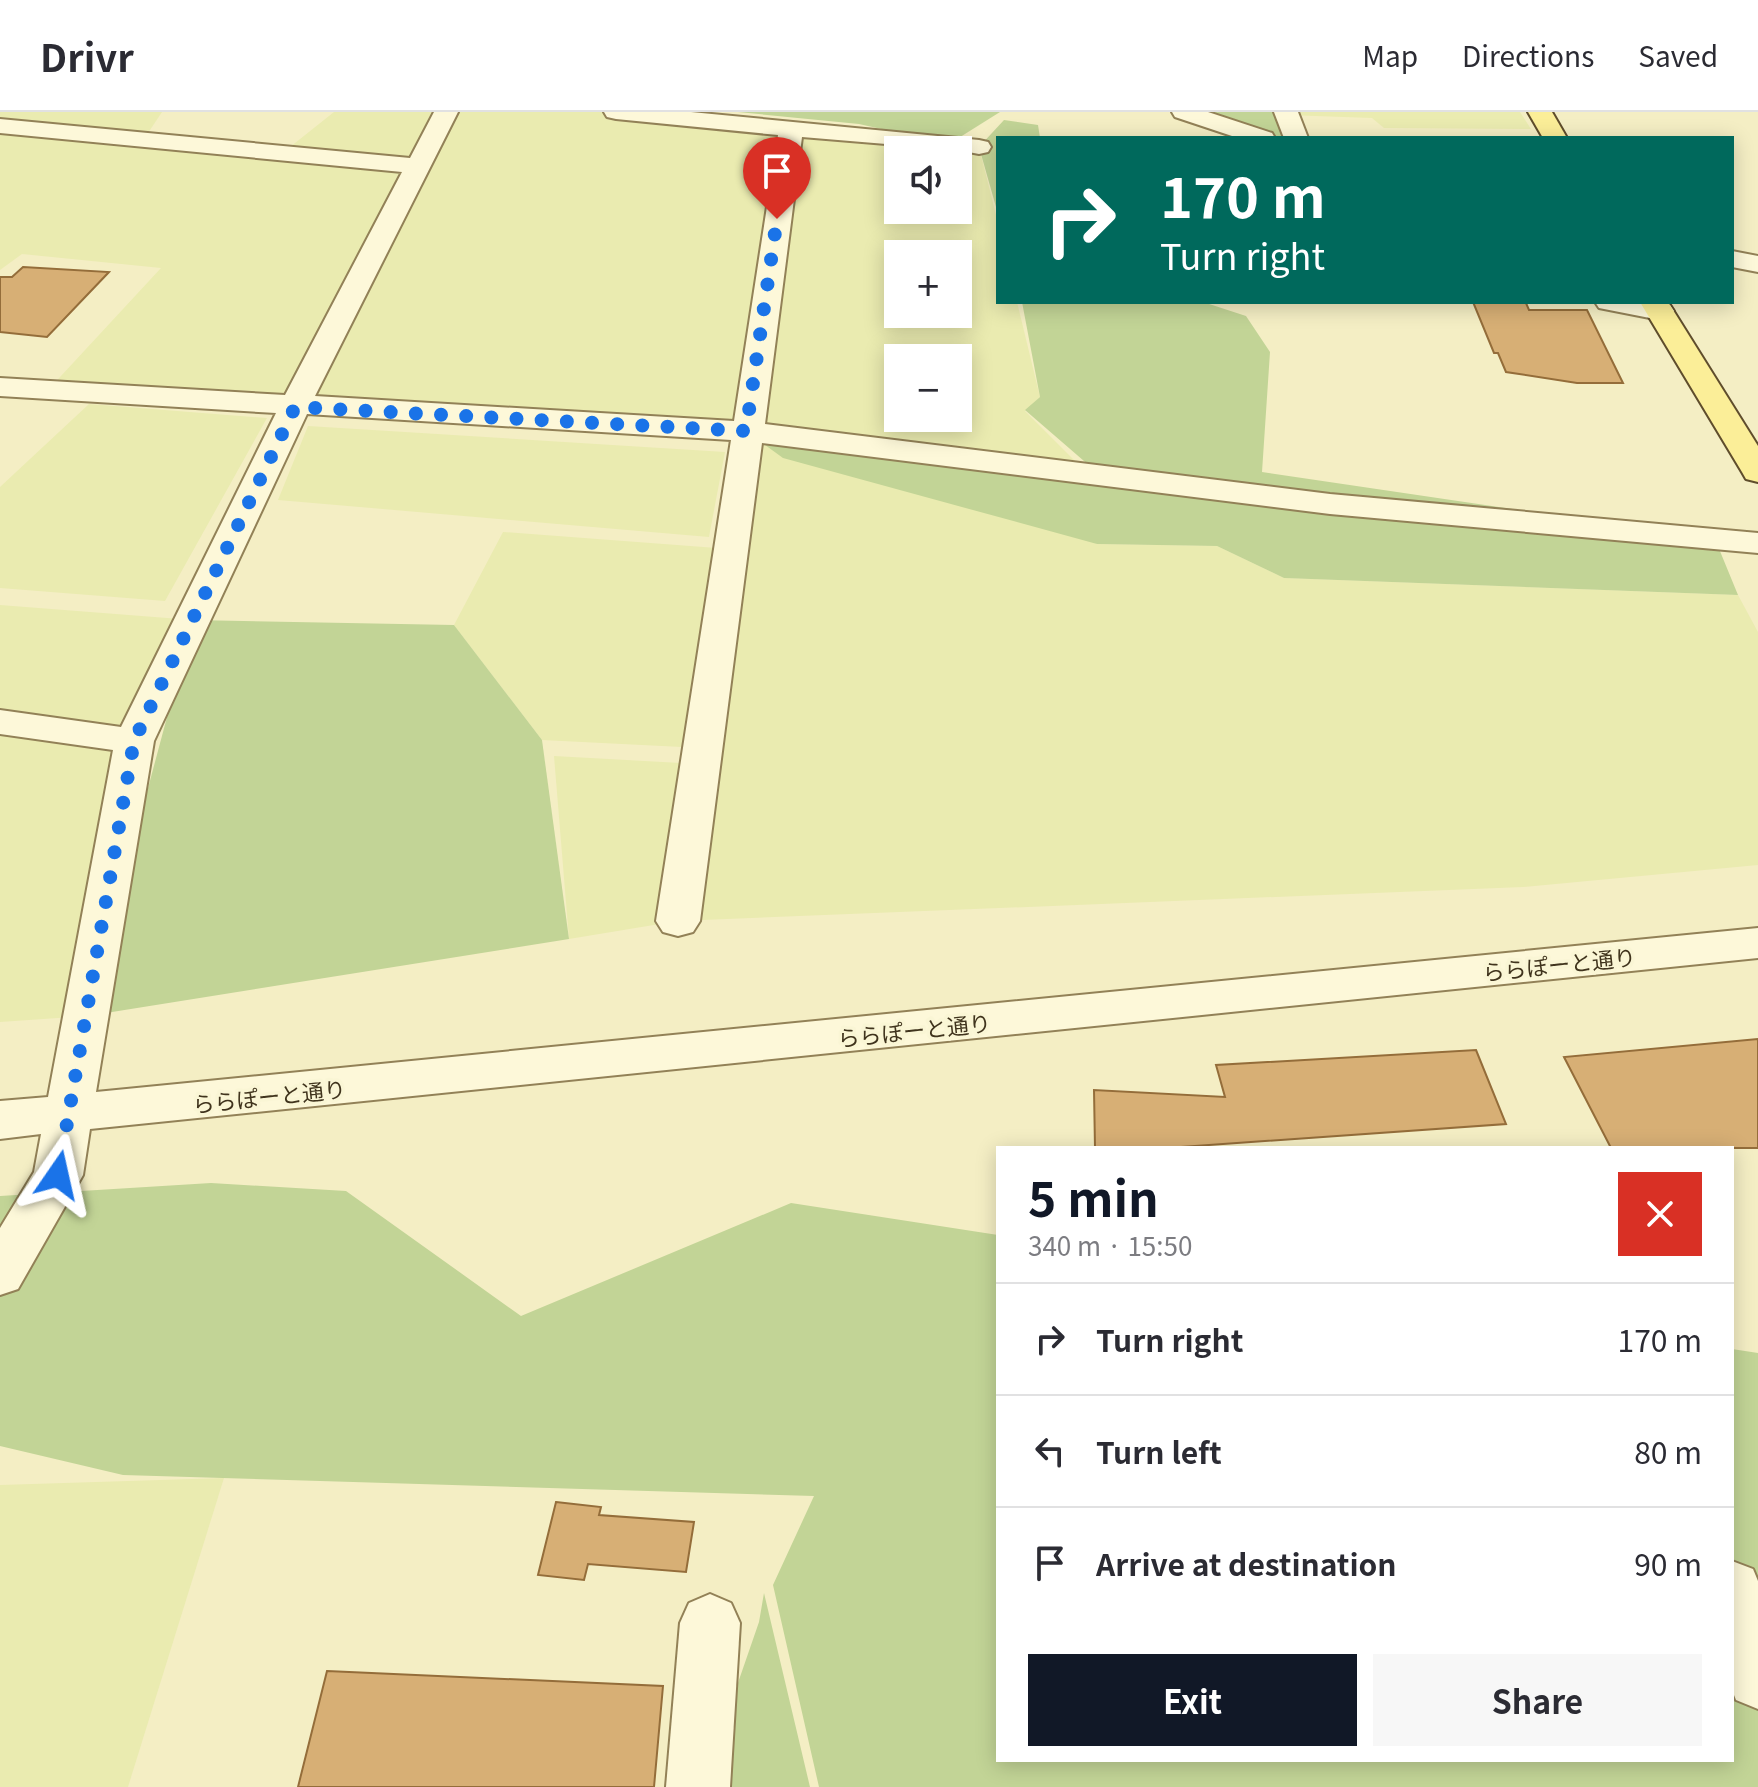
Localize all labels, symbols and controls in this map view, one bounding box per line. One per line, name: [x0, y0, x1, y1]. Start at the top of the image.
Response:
text: Drivr: [40, 28, 134, 83]
text: Map: [1362, 35, 1418, 75]
text: Directions: [1462, 35, 1594, 75]
text: Saved: [1638, 35, 1718, 75]
map controls: [884, 136, 972, 432]
button: sound: [884, 136, 972, 224]
pin: [743, 137, 811, 219]
icon: arrive: [755, 149, 799, 193]
text: 170 m: [1160, 153, 1326, 234]
icon: right: [1028, 168, 1132, 272]
text: Turn right: [1160, 228, 1325, 280]
button: +: [884, 240, 972, 328]
button: −: [884, 344, 972, 432]
street label: ららぽーと通り: [1481, 939, 1637, 987]
street label: ららぽーと通り: [836, 1005, 992, 1053]
street label: ららぽーと通り: [191, 1071, 347, 1119]
position arrow: [16, 1133, 100, 1217]
text: 5 min: [1028, 1161, 1159, 1231]
button: close: [1618, 1172, 1702, 1256]
text: 340 m · 15:50: [1028, 1226, 1192, 1263]
icon: right: [1028, 1317, 1072, 1361]
text: Turn right: [1096, 1317, 1243, 1361]
text: 170 m: [1618, 1317, 1702, 1361]
icon: left: [1028, 1429, 1072, 1473]
text: Turn left: [1096, 1429, 1222, 1473]
text: 80 m: [1634, 1429, 1702, 1473]
icon: arrive: [1028, 1541, 1072, 1585]
text: Arrive at destination: [1096, 1541, 1397, 1585]
text: 90 m: [1634, 1541, 1702, 1585]
button: Exit: [1028, 1654, 1357, 1746]
button: Share: [1373, 1654, 1702, 1746]

